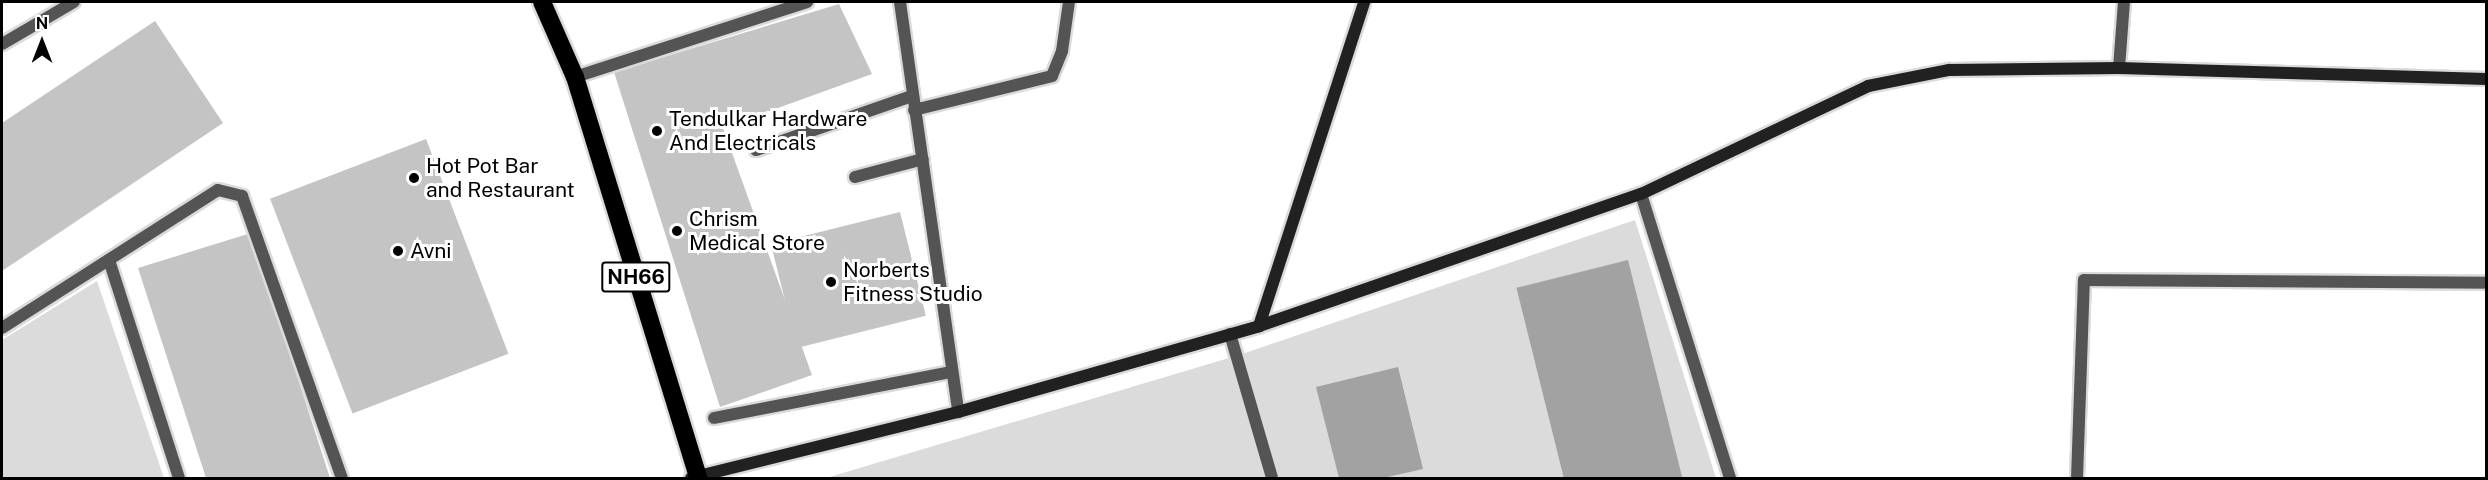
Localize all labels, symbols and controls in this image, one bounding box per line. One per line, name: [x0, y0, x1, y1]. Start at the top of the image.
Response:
north arrow: [12, 12, 72, 72]
text: N: [36, 14, 48, 33]
place label: Tendulkar Hardware And Electricals: [669, 106, 867, 156]
marker: Tendulkar Hardware And Electricals: [650, 124, 664, 138]
place label: Hot Pot Bar and Restaurant: [426, 153, 575, 203]
marker: Hot Pot Bar and Restaurant: [407, 171, 421, 185]
place label: Chrism Medical Store: [689, 206, 825, 256]
marker: Chrism Medical Store: [670, 224, 684, 238]
place label: Avni: [410, 238, 452, 264]
marker: Avni: [391, 244, 405, 258]
place label: Norberts Fitness Studio: [843, 257, 983, 307]
road number: NH66: [600, 260, 672, 294]
marker: Norberts Fitness Studio: [824, 275, 838, 289]

